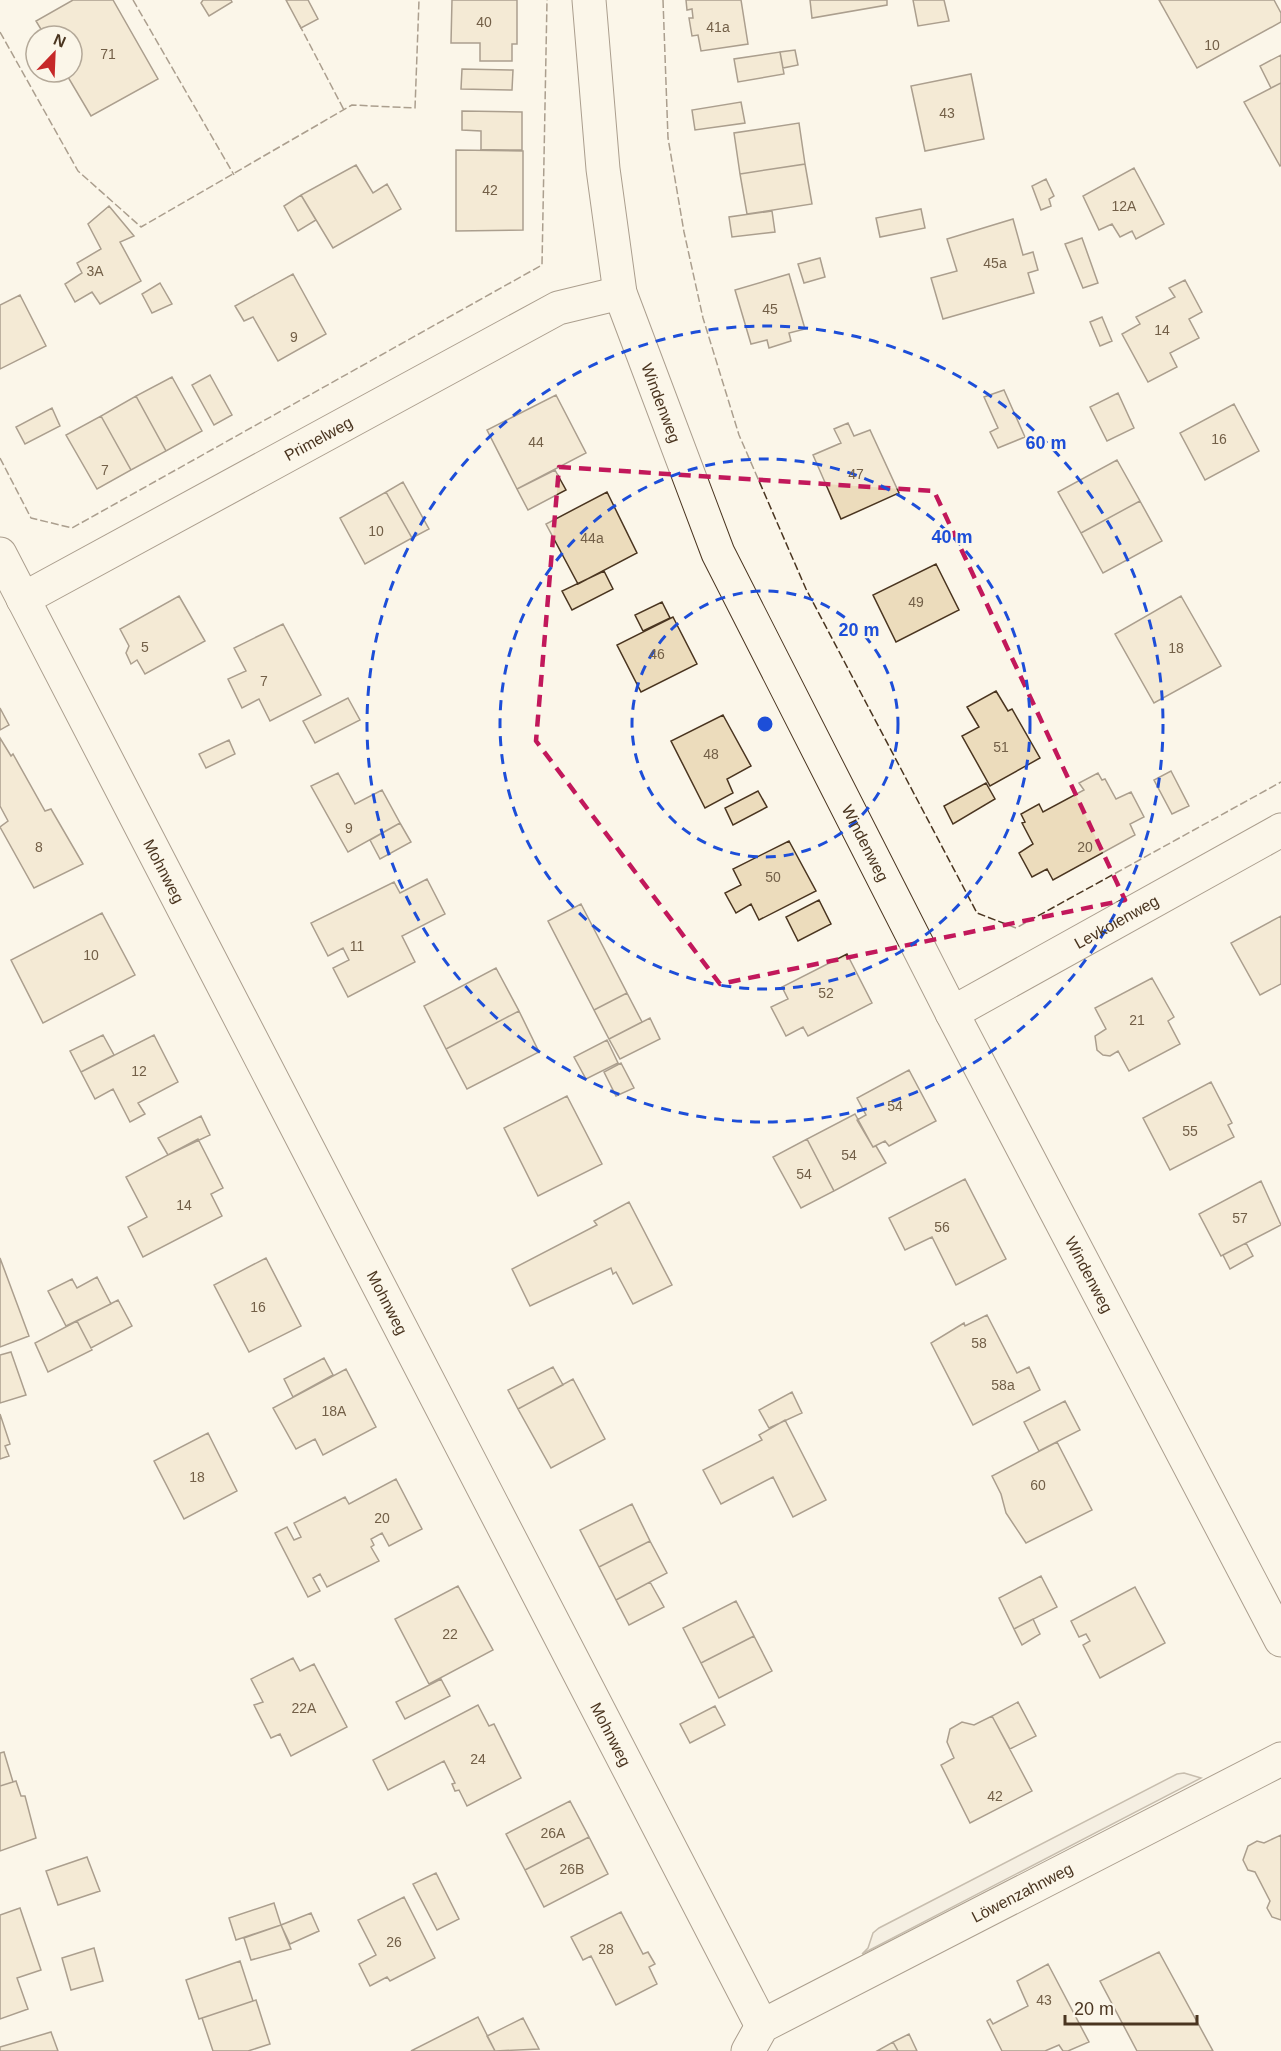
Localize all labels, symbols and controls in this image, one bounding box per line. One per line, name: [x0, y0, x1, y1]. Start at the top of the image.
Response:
house number: 40: [476, 14, 492, 30]
house number: 41a: [706, 19, 730, 35]
north arrow: [24, 24, 84, 84]
text: N: [51, 31, 68, 51]
house number: 10: [1204, 37, 1220, 53]
house number: 71: [100, 46, 116, 62]
house number: 43: [939, 105, 955, 121]
house number: 42: [482, 182, 498, 198]
house number: 12A: [1112, 198, 1137, 214]
house number: 45a: [983, 255, 1007, 271]
house number: 3A: [86, 263, 104, 279]
house number: 45: [762, 301, 778, 317]
house number: 14: [1154, 322, 1170, 338]
house number: 9: [290, 329, 298, 345]
street label: Windenweg: [639, 361, 684, 445]
street label: Primelweg: [281, 413, 355, 464]
house number: 16: [1211, 431, 1227, 447]
text: 60 m: [1025, 433, 1067, 453]
house number: 44: [528, 434, 544, 450]
house number: 7: [101, 462, 109, 478]
house number: 47: [848, 466, 864, 482]
house number: 10: [368, 523, 384, 539]
text: 40 m: [931, 527, 973, 547]
house number: 44a: [580, 530, 604, 546]
house number: 49: [908, 594, 924, 610]
text: 20 m: [838, 620, 880, 640]
house number: 5: [141, 639, 149, 655]
house number: 18: [1168, 640, 1184, 656]
house number: 46: [649, 646, 665, 662]
house number: 7: [260, 673, 268, 689]
centre of rings: [755, 714, 775, 734]
house number: 51: [993, 739, 1009, 755]
house number: 48: [703, 746, 719, 762]
street label: Windenweg: [839, 802, 892, 884]
house number: 9: [345, 820, 353, 836]
street label: Mohnweg: [141, 836, 188, 906]
house number: 8: [35, 839, 43, 855]
house number: 20: [1077, 839, 1093, 855]
house number: 50: [765, 869, 781, 885]
street label: Levkoienweg: [1071, 891, 1161, 952]
house number: 11: [350, 938, 364, 954]
house number: 10: [83, 947, 99, 963]
house number: 52: [818, 985, 834, 1001]
house number: 21: [1129, 1012, 1145, 1028]
house number: 12: [131, 1063, 147, 1079]
house number: 54: [887, 1098, 903, 1114]
house number: 55: [1182, 1123, 1198, 1139]
house number: 54: [841, 1147, 857, 1163]
house number: 54: [796, 1166, 812, 1182]
house number: 14: [176, 1197, 192, 1213]
house number: 57: [1232, 1210, 1248, 1226]
house number: 56: [934, 1219, 950, 1235]
street label: Windenweg: [1062, 1234, 1116, 1315]
street label: Mohnweg: [364, 1268, 411, 1337]
house number: 16: [250, 1299, 266, 1315]
house number: 58: [971, 1335, 987, 1351]
house number: 58a: [991, 1377, 1015, 1393]
house number: 18A: [322, 1403, 347, 1419]
house number: 18: [189, 1469, 205, 1485]
house number: 60: [1030, 1477, 1046, 1493]
house number: 20: [374, 1510, 390, 1526]
house number: 22: [442, 1626, 458, 1642]
house number: 22A: [292, 1700, 317, 1716]
street label: Mohnweg: [587, 1700, 634, 1769]
house number: 24: [470, 1751, 486, 1767]
house number: 42: [987, 1788, 1003, 1804]
house number: 26A: [541, 1825, 566, 1841]
street label: Löwenzahnweg: [969, 1859, 1075, 1925]
house number: 26B: [560, 1861, 584, 1877]
house number: 26: [386, 1934, 402, 1950]
house number: 28: [598, 1941, 614, 1957]
scale bar: [1065, 1988, 1197, 2026]
house number: 43: [1036, 1992, 1052, 2008]
text: 20 m: [1074, 1999, 1114, 2019]

